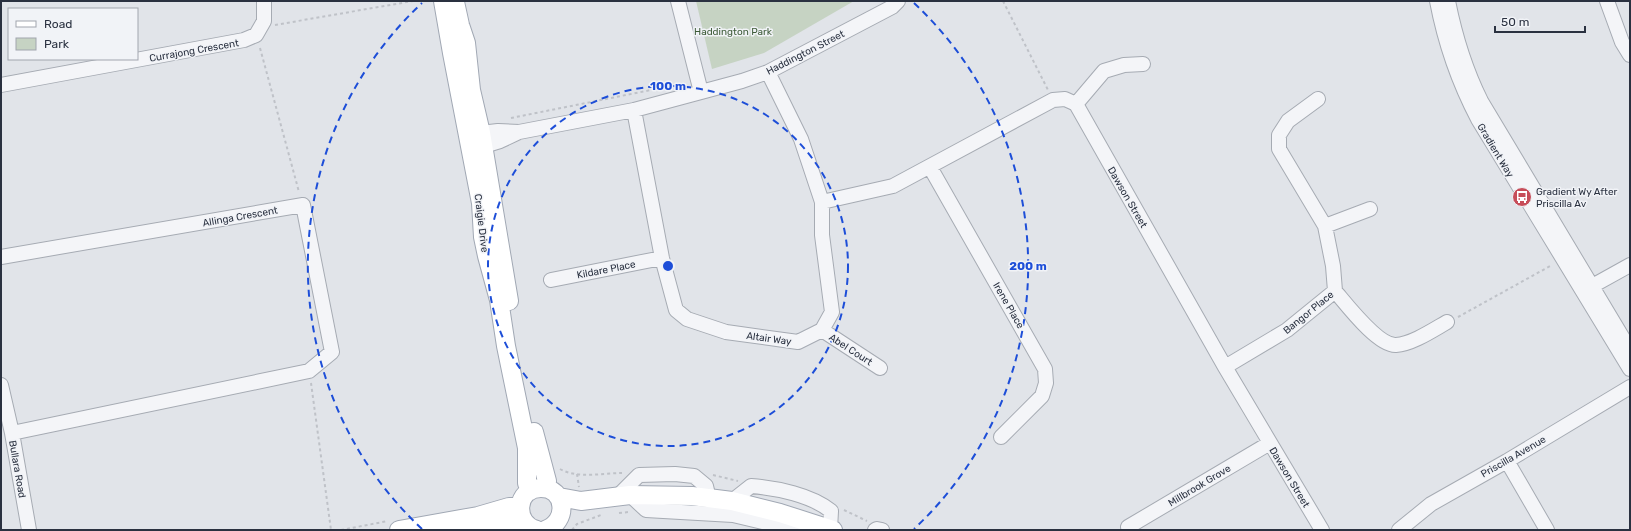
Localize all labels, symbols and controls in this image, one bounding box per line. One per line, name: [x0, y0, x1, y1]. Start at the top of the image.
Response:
legend: [8, 8, 138, 60]
scale bar: [1495, 8, 1585, 34]
text: 50 m: [1501, 15, 1529, 29]
text: Road: [44, 17, 72, 31]
park label: Haddington Park: [694, 26, 773, 38]
street label: Haddington Street: [764, 28, 847, 78]
text: Park: [44, 37, 70, 51]
street label: Currajong Crescent: [148, 37, 240, 65]
text: 100 m: [650, 79, 686, 93]
street label: Gradient Way: [1474, 121, 1516, 180]
street label: Dawson Street: [1105, 165, 1150, 230]
bus stop icon: Gradient Wy After Priscilla Av: [1511, 186, 1533, 208]
place label: Gradient Wy After Priscilla Av: [1536, 186, 1618, 210]
street label: Craigie Drive: [471, 193, 491, 253]
street label: Allinga Crescent: [202, 204, 279, 229]
street label: Kildare Place: [576, 258, 637, 282]
centre of rings: [661, 259, 675, 273]
text: 200 m: [1009, 259, 1047, 273]
street label: Irene Place: [990, 280, 1026, 331]
street label: Bangor Place: [1281, 289, 1337, 337]
street label: Altair Way: [745, 330, 793, 348]
street label: Abel Court: [827, 331, 874, 368]
street label: Priscilla Avenue: [1479, 433, 1549, 480]
street label: Bullara Road: [6, 439, 28, 499]
street label: Dawson Street: [1266, 445, 1312, 510]
street label: Millbrook Grove: [1166, 462, 1233, 509]

